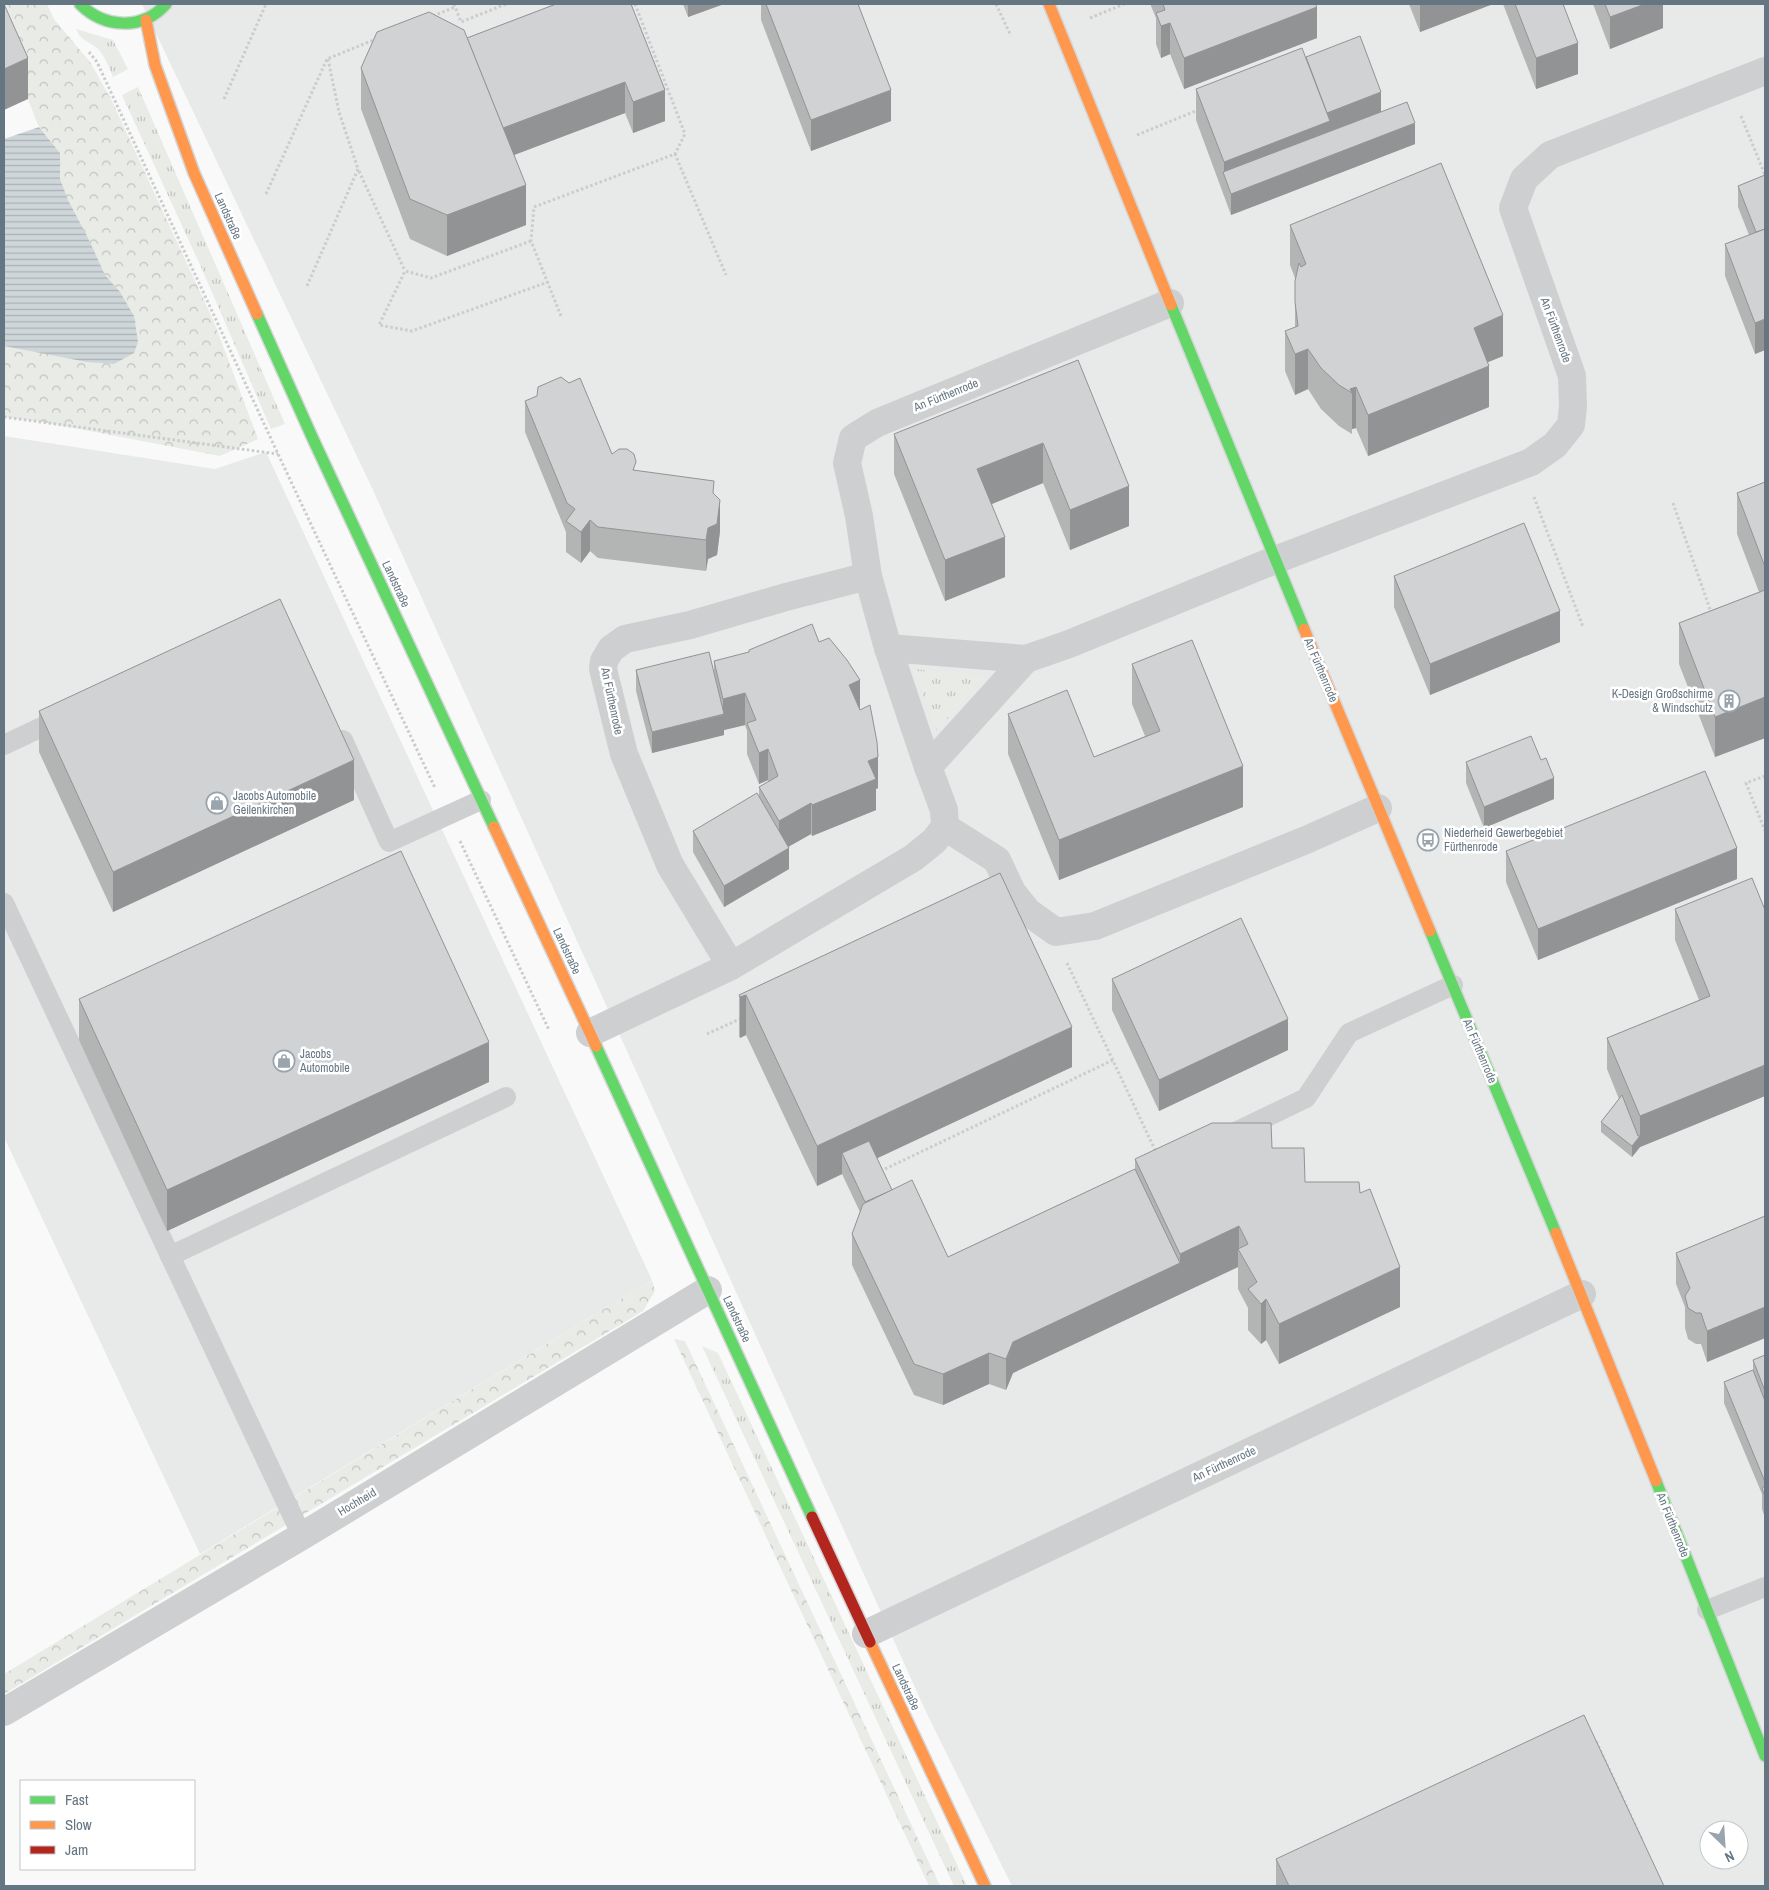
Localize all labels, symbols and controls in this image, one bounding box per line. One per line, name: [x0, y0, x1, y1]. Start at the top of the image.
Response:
street label: Landstraße: [211, 190, 245, 242]
street label: An Fürthenrode: [1536, 294, 1575, 365]
street label: An Fürthenrode: [910, 375, 981, 416]
street label: Landstraße: [378, 558, 414, 610]
street label: An Fürthenrode: [1300, 634, 1342, 705]
street label: An Fürthenrode: [597, 665, 627, 736]
place label: K-Design Großschirme & Windschutz: [1612, 686, 1713, 716]
building icon: K-Design Großschirme & Windschutz: [1717, 689, 1741, 713]
place label: Jacobs Automobile Geilenkirchen: [233, 788, 316, 818]
shop icon: Jacobs Automobile Geilenkirchen: [205, 791, 229, 815]
place label: Niederheid Gewerbegebiet Fürthenrode: [1444, 825, 1563, 855]
bus stop icon: Niederheid Gewerbegebiet Fürthenrode: [1416, 828, 1440, 852]
street label: Landstraße: [549, 925, 585, 977]
street label: An Fürthenrode: [1459, 1015, 1501, 1086]
place label: Jacobs Automobile: [299, 1046, 350, 1076]
shop icon: Jacobs Automobile: [272, 1049, 296, 1073]
street label: Landstraße: [719, 1293, 755, 1345]
street label: An Fürthenrode: [1189, 1442, 1258, 1486]
street label: Hochheid: [335, 1484, 379, 1520]
street label: An Fürthenrode: [1652, 1489, 1693, 1560]
street label: Landstraße: [888, 1661, 924, 1713]
legend: [20, 1780, 195, 1870]
text: Fast: [65, 1789, 89, 1810]
text: Slow: [65, 1814, 92, 1835]
north arrow: [1699, 1820, 1749, 1870]
text: Jam: [65, 1839, 88, 1860]
text: N: [1722, 1847, 1737, 1867]

